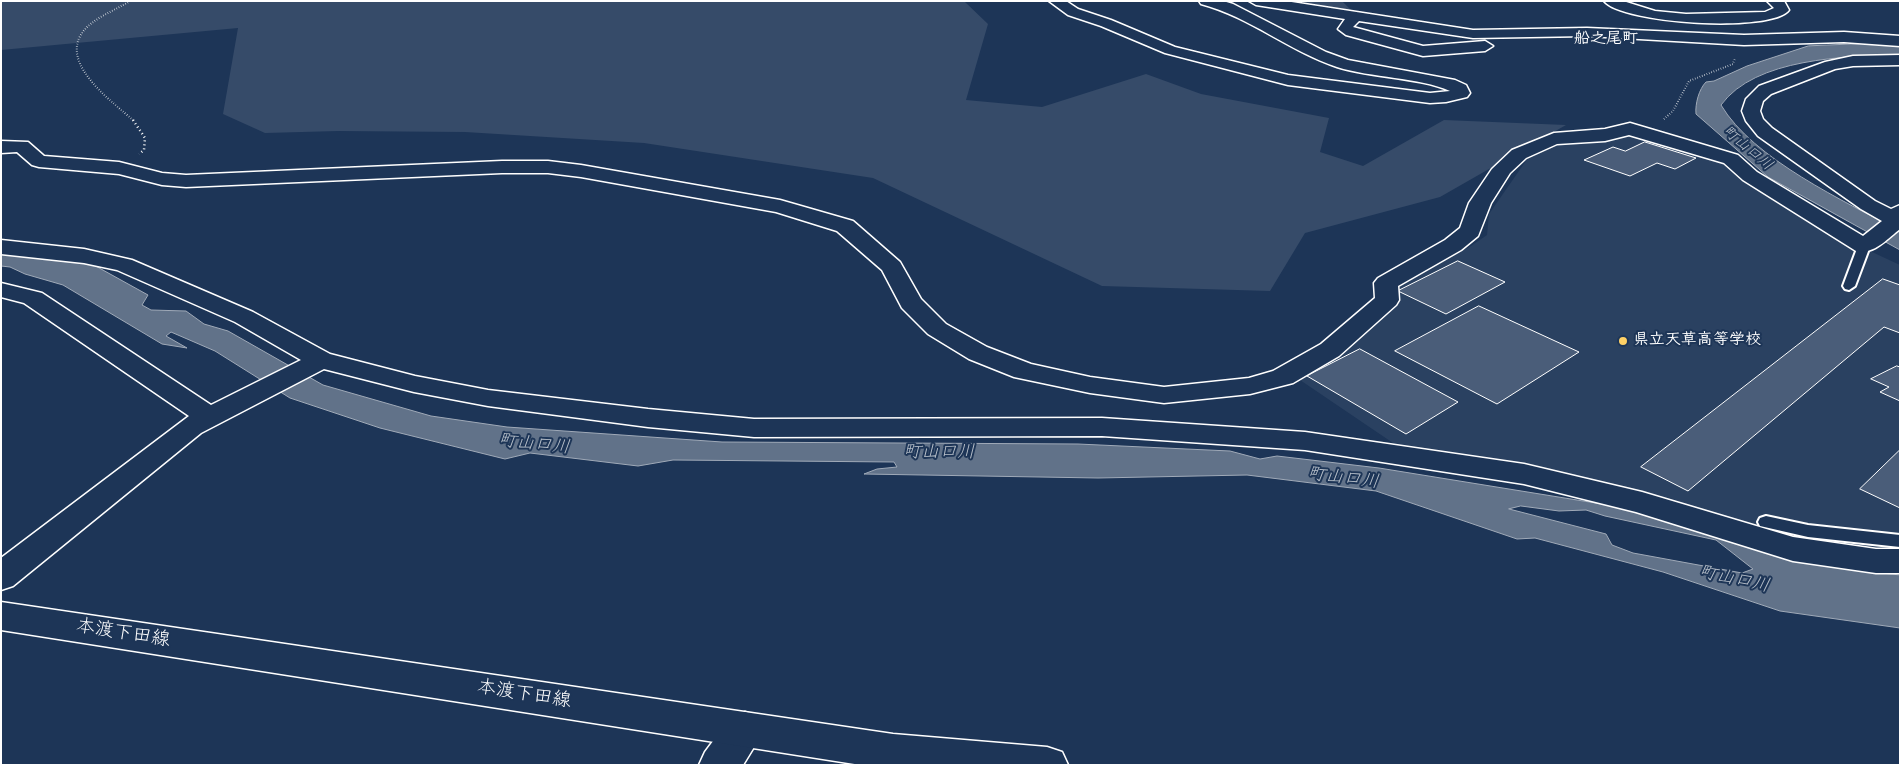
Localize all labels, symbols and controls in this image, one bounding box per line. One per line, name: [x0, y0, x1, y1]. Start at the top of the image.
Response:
district label: 船之尾町: [1574, 30, 1638, 50]
water label: 町山口川: [1718, 123, 1776, 175]
place label: 県立天草高等学校: [1633, 331, 1761, 351]
marker: 県立天草高等学校: [1617, 335, 1629, 347]
water label: 町山口川: [497, 430, 571, 460]
water label: 町山口川: [903, 442, 975, 464]
water label: 町山口川: [1306, 464, 1380, 494]
water label: 町山口川: [1697, 562, 1771, 598]
street label: 本渡下田線: [74, 615, 172, 653]
street label: 本渡下田線: [475, 676, 573, 714]

